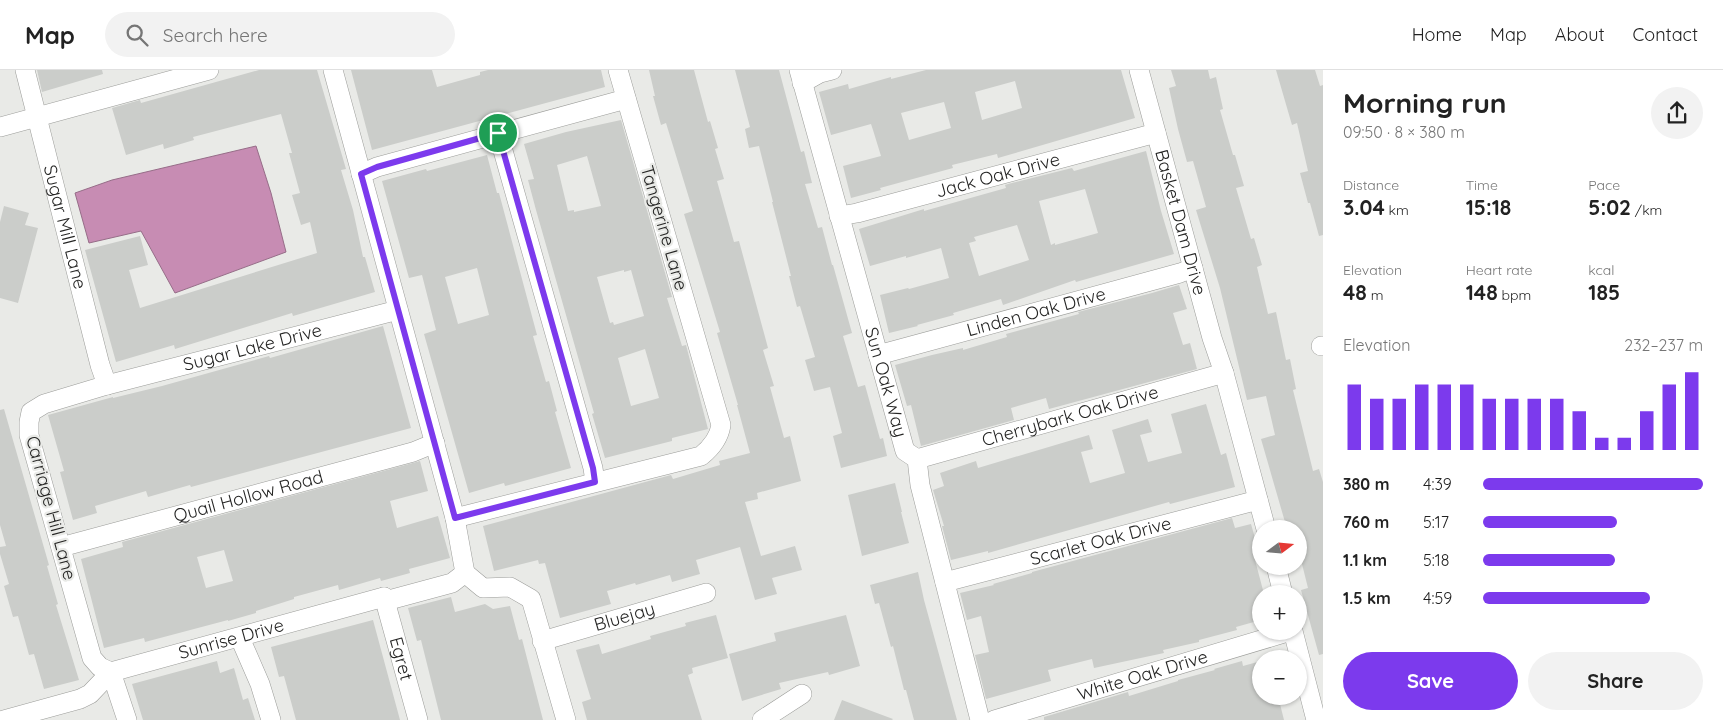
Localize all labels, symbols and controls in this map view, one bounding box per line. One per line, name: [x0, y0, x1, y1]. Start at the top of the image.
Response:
search box: [105, 12, 455, 57]
text: Map: [25, 20, 75, 50]
icon: search: [123, 21, 151, 49]
text: Search here: [163, 23, 268, 47]
text: Home: [1412, 23, 1462, 46]
text: Map: [1490, 23, 1527, 46]
text: About: [1555, 23, 1605, 46]
text: Contact: [1633, 23, 1698, 46]
text: Morning run: [1343, 85, 1507, 120]
button: share: [1651, 87, 1703, 139]
pin: [477, 112, 519, 154]
icon: arrive: [484, 119, 512, 147]
text: 09:50 · 8 × 380 m: [1343, 122, 1465, 142]
street label: Jack Oak Drive: [933, 147, 1062, 202]
street label: Basket Dam Drive: [1150, 147, 1212, 298]
street label: Sugar Mill Lane: [39, 162, 92, 291]
street label: Tangerine Lane: [636, 163, 693, 293]
text: Distance: [1343, 176, 1399, 194]
text: Time: [1466, 176, 1498, 194]
text: Pace: [1588, 176, 1620, 194]
text: 3.04: [1343, 194, 1385, 220]
text: 15:18: [1466, 194, 1511, 220]
text: 5:02: [1588, 194, 1631, 220]
text: km: [1385, 201, 1409, 219]
text: /km: [1631, 201, 1662, 219]
text: Elevation: [1343, 261, 1402, 279]
text: Heart rate: [1466, 261, 1532, 279]
text: kcal: [1588, 261, 1614, 279]
text: 48: [1343, 279, 1367, 305]
text: 148: [1466, 279, 1498, 305]
text: 185: [1588, 279, 1620, 305]
street label: Linden Oak Drive: [964, 282, 1108, 341]
text: m: [1367, 286, 1383, 304]
text: bpm: [1498, 286, 1531, 304]
street label: Sugar Lake Drive: [181, 318, 324, 376]
street label: Sun Oak Way: [860, 324, 913, 440]
text: Elevation: [1343, 335, 1410, 355]
text: 232–237 m: [1624, 335, 1703, 355]
street label: Cherrybark Oak Drive: [979, 380, 1161, 451]
street label: Carriage Hill Lane: [21, 433, 82, 582]
street label: Quail Hollow Road: [171, 465, 326, 527]
text: 380 m: [1343, 474, 1389, 494]
text: 4:39: [1423, 474, 1452, 494]
street label: Scarlet Oak Drive: [1028, 511, 1174, 570]
text: 760 m: [1343, 512, 1389, 532]
text: 5:17: [1423, 512, 1449, 532]
north arrow: [1252, 520, 1308, 575]
map controls: [1252, 520, 1307, 705]
text: 1.1 km: [1343, 550, 1387, 570]
text: 5:18: [1423, 550, 1449, 570]
button: +: [1252, 585, 1307, 640]
text: 1.5 km: [1343, 588, 1391, 608]
text: 4:59: [1423, 588, 1452, 608]
street label: Bluejay: [591, 597, 657, 636]
street label: Sunrise Drive: [176, 613, 286, 664]
street label: Egret: [385, 634, 418, 683]
street label: White Oak Drive: [1074, 645, 1210, 705]
button: −: [1252, 650, 1307, 705]
button: Save: [1343, 652, 1518, 710]
button: Share: [1528, 652, 1703, 710]

